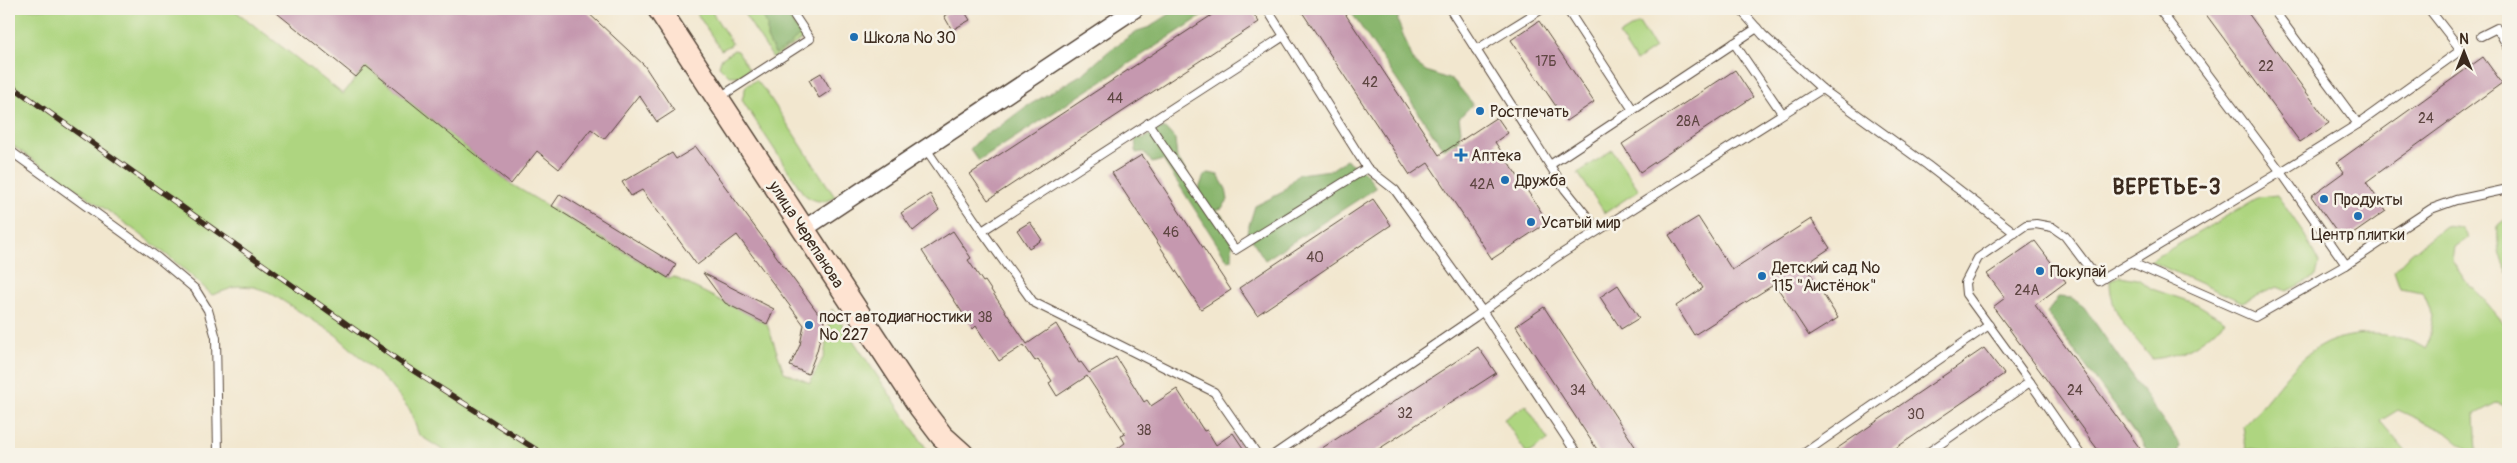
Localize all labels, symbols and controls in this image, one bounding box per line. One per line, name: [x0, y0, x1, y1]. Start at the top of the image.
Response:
place label: Школа № 30: [864, 28, 956, 48]
north arrow: [2440, 28, 2490, 78]
marker: Школа № 30: [848, 31, 860, 43]
text: N: [2459, 31, 2469, 48]
house number: 17Б: [1535, 53, 1557, 70]
house number: 22: [2258, 58, 2274, 75]
house number: 42: [1362, 74, 1378, 91]
house number: 44: [1107, 90, 1123, 107]
place label: Ростпечать: [1490, 102, 1569, 122]
marker: Ростпечать: [1474, 105, 1486, 117]
house number: 24: [2418, 110, 2434, 127]
house number: 28А: [1676, 113, 1700, 130]
place label: Аптека: [1471, 146, 1521, 166]
marker: Аптека: [1455, 149, 1467, 161]
place label: Дружба: [1514, 171, 1566, 191]
marker: Дружба: [1499, 174, 1511, 186]
district label: ВЕРЕТЬЕ-3: [2112, 174, 2222, 201]
street label: улица Черепанова: [764, 176, 848, 292]
house number: 42А: [1469, 176, 1495, 193]
place label: Продукты: [2334, 190, 2403, 210]
marker: Продукты: [2318, 193, 2330, 205]
marker: Центр плитки: [2352, 210, 2364, 222]
place label: Усатый мир: [1541, 213, 1621, 233]
marker: Усатый мир: [1525, 216, 1537, 228]
house number: 46: [1163, 224, 1179, 241]
place label: Центр плитки: [2311, 225, 2405, 245]
house number: 40: [1306, 249, 1324, 266]
place label: Детский сад № 115 "Аистёнок": [1771, 258, 1880, 296]
place label: Покупай: [2050, 262, 2107, 282]
marker: Покупай: [2034, 265, 2046, 277]
marker: Детский сад № 115 "Аистёнок": [1756, 270, 1768, 282]
house number: 24А: [2014, 282, 2040, 299]
place label: пост автодиагностики № 227: [819, 307, 971, 345]
house number: 38: [978, 309, 992, 326]
marker: пост автодиагностики № 227: [803, 319, 815, 331]
house number: 34: [1570, 382, 1586, 399]
house number: 24: [2067, 382, 2083, 399]
house number: 32: [1397, 405, 1413, 422]
house number: 30: [1907, 406, 1925, 423]
house number: 38: [1137, 422, 1151, 439]

